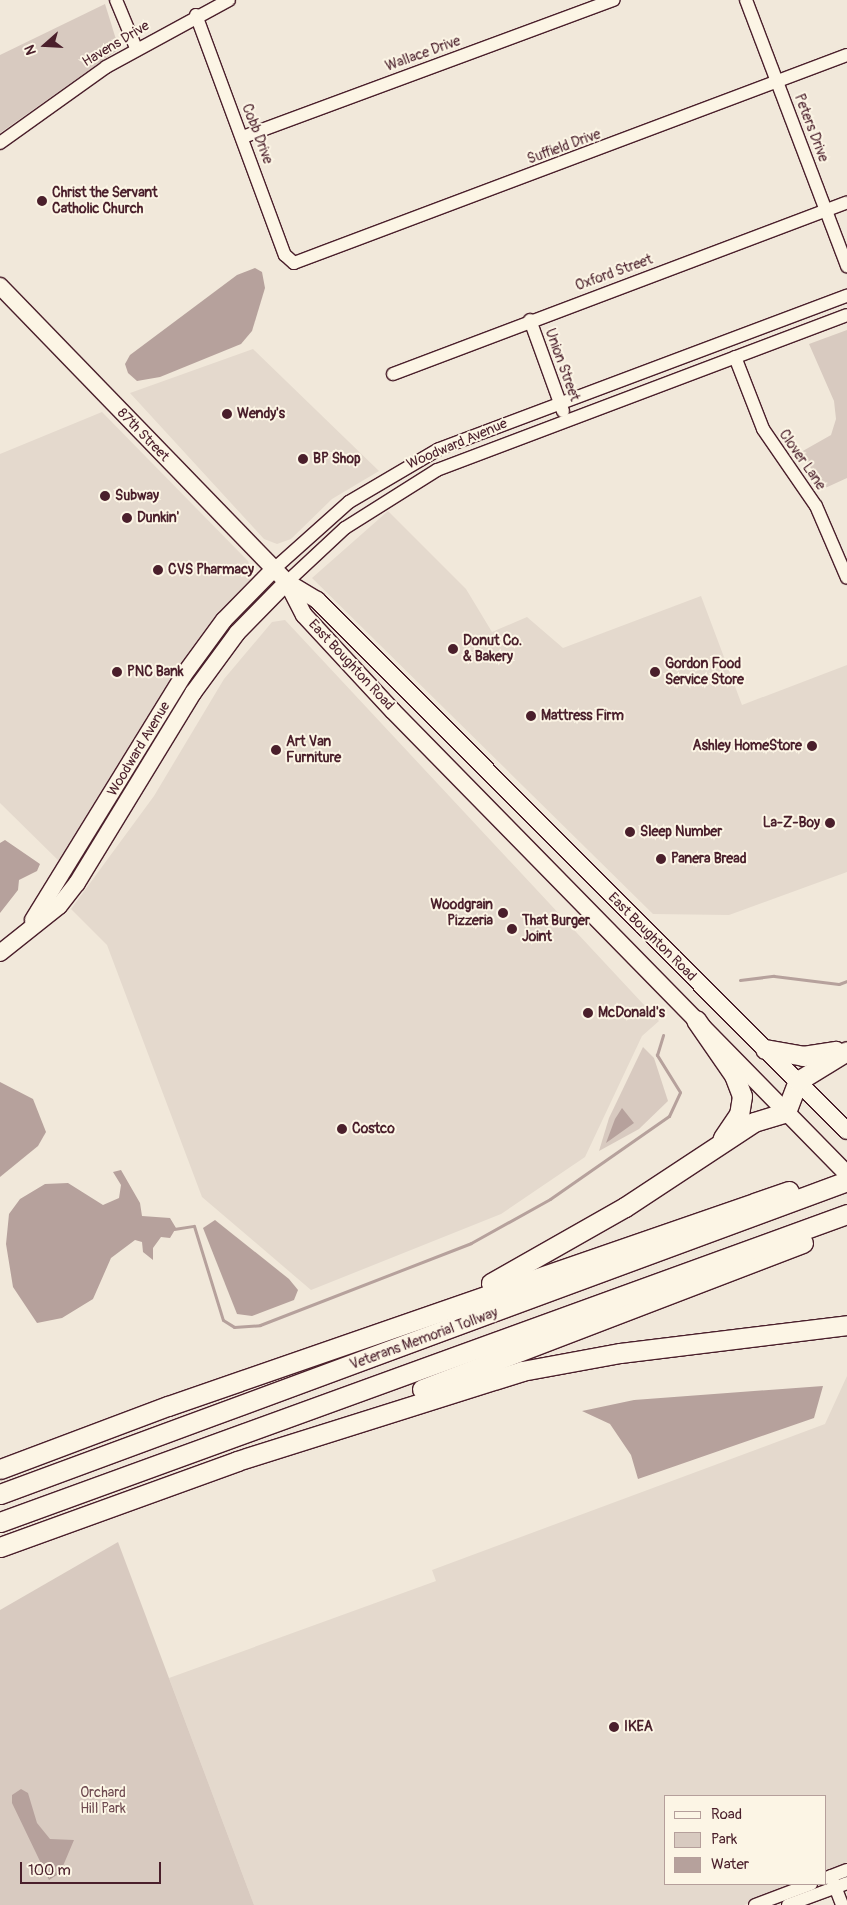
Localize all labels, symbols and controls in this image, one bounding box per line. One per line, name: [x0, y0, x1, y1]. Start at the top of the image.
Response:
street label: Havens Drive: [79, 17, 153, 71]
north arrow: [20, 20, 70, 70]
street label: Wallace Drive: [383, 33, 463, 75]
text: N: [21, 43, 40, 57]
street label: Peters Drive: [790, 92, 832, 164]
street label: Cobb Drive: [238, 102, 276, 166]
street label: Suffield Drive: [525, 126, 603, 168]
place label: Christ the Servant Catholic Church: [52, 185, 158, 218]
marker: Christ the Servant Catholic Church: [36, 195, 48, 207]
street label: Oxford Street: [573, 251, 655, 295]
street label: Union Street: [541, 326, 583, 404]
street label: 87th Street: [113, 405, 173, 465]
place label: Wendy's: [237, 406, 285, 422]
marker: Wendy's: [221, 408, 233, 420]
street label: Woodward Avenue: [404, 415, 510, 473]
street label: Clover Lane: [775, 427, 829, 493]
place label: BP Shop: [313, 451, 361, 467]
marker: BP Shop: [297, 453, 309, 465]
place label: Subway: [115, 488, 159, 504]
marker: Subway: [99, 490, 111, 502]
place label: Dunkin': [137, 510, 179, 526]
marker: Dunkin': [121, 512, 133, 524]
place label: CVS Pharmacy: [168, 562, 254, 578]
marker: CVS Pharmacy: [152, 564, 164, 576]
street label: East Boughton Road: [305, 616, 397, 714]
place label: Donut Co. & Bakery: [463, 633, 522, 666]
marker: Donut Co. & Bakery: [447, 643, 459, 655]
place label: Gordon Food Service Store: [665, 656, 744, 689]
place label: PNC Bank: [127, 664, 184, 680]
marker: PNC Bank: [111, 666, 123, 678]
marker: Gordon Food Service Store: [649, 666, 661, 678]
street label: Woodward Avenue: [104, 699, 174, 799]
place label: Mattress Firm: [541, 708, 624, 724]
marker: Mattress Firm: [525, 710, 537, 722]
place label: Art Van Furniture: [286, 734, 341, 766]
place label: Ashley HomeStore: [693, 738, 802, 754]
marker: Ashley HomeStore: [806, 740, 818, 752]
marker: Art Van Furniture: [270, 744, 282, 756]
place label: La-Z-Boy: [763, 815, 820, 831]
marker: La-Z-Boy: [824, 817, 836, 829]
place label: Sleep Number: [640, 824, 722, 840]
marker: Sleep Number: [624, 826, 636, 838]
place label: Panera Bread: [671, 851, 747, 867]
marker: Panera Bread: [655, 853, 667, 865]
street label: East Boughton Road: [604, 889, 700, 985]
place label: Woodgrain Pizzeria: [430, 897, 493, 930]
marker: Woodgrain Pizzeria: [497, 907, 509, 919]
place label: That Burger Joint: [522, 913, 590, 946]
marker: That Burger Joint: [506, 923, 518, 935]
place label: McDonald's: [598, 1005, 665, 1021]
marker: McDonald's: [582, 1007, 594, 1019]
place label: Costco: [352, 1121, 395, 1137]
marker: Costco: [336, 1123, 348, 1135]
street label: Veterans Memorial Tollway: [348, 1304, 500, 1374]
place label: IKEA: [624, 1719, 653, 1735]
marker: IKEA: [608, 1721, 620, 1733]
park label: Orchard Hill Park: [80, 1785, 126, 1818]
legend: [664, 1795, 827, 1885]
text: Road: [711, 1805, 742, 1824]
text: Park: [711, 1830, 737, 1849]
scale bar: [22, 1852, 164, 1884]
text: Water: [711, 1855, 749, 1874]
text: 100 m: [28, 1861, 71, 1880]

